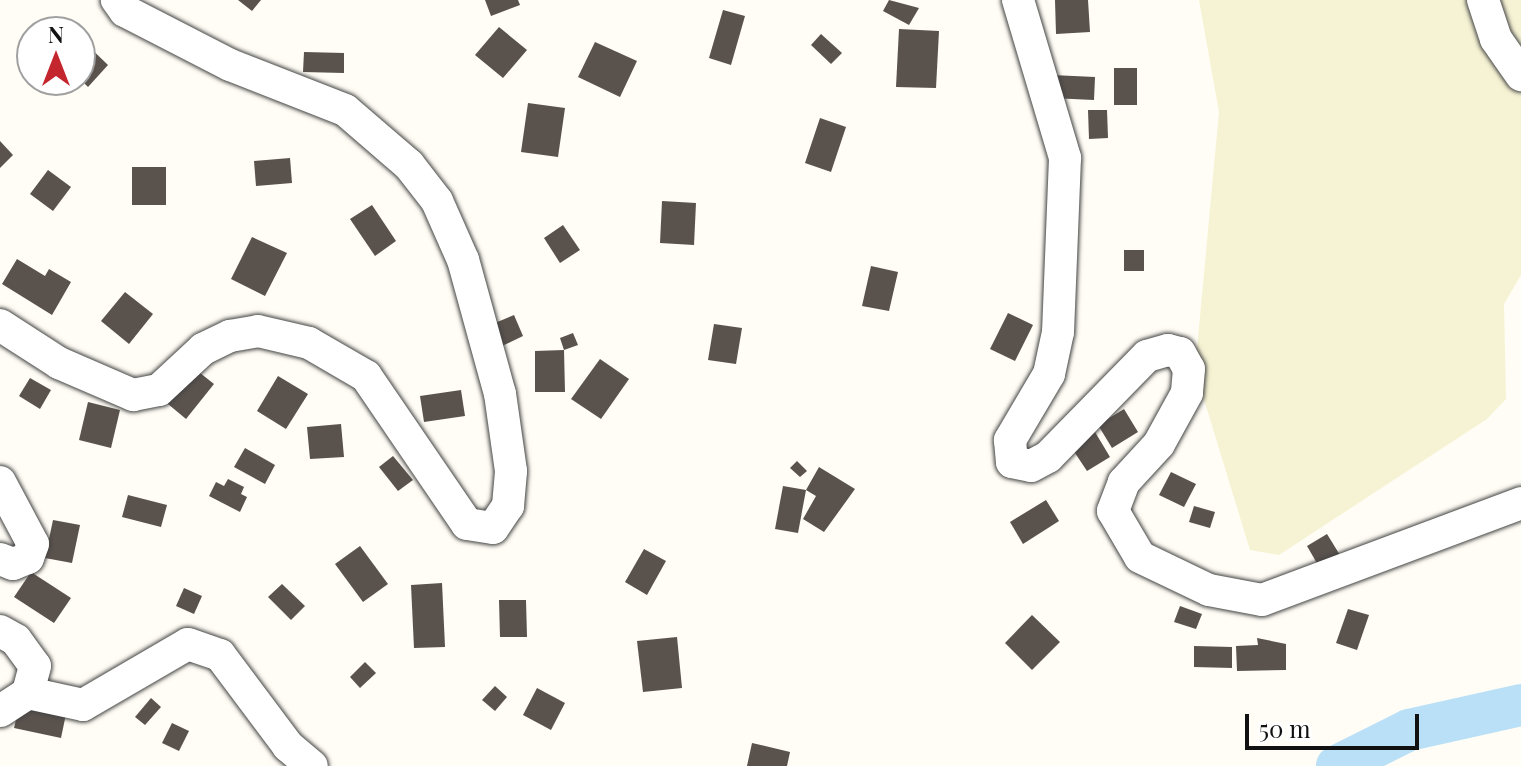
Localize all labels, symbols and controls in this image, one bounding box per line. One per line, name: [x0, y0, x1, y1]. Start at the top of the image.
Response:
north arrow: [16, 16, 96, 96]
text: N: [48, 19, 64, 49]
scale bar: [1249, 698, 1423, 748]
text: 50 m: [1259, 712, 1311, 744]

